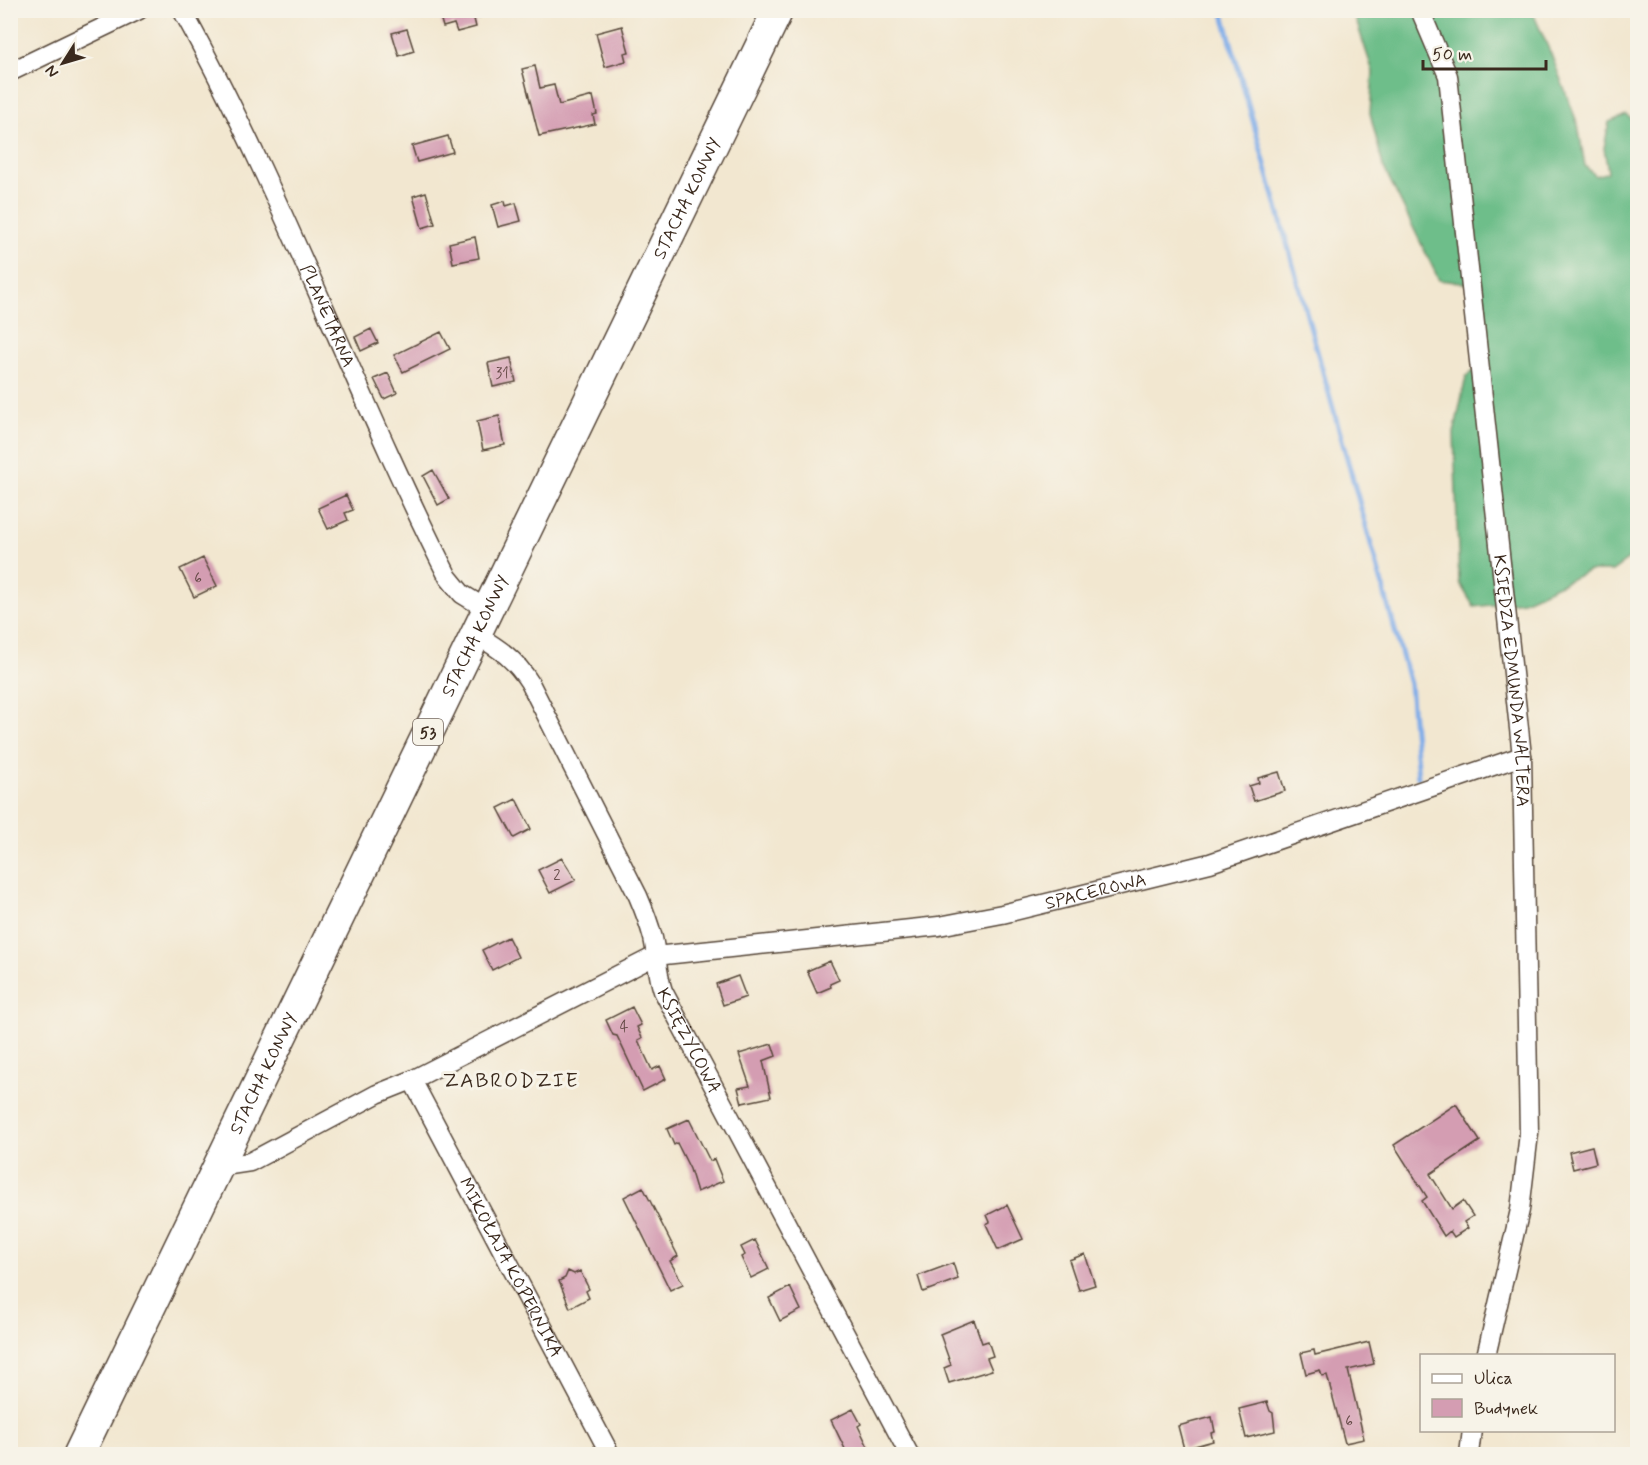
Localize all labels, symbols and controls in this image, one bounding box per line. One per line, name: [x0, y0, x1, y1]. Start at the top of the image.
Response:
north arrow: [33, 33, 93, 93]
scale bar: [1423, 33, 1546, 71]
text: 50 m: [1432, 43, 1472, 67]
text: N: [41, 61, 64, 82]
street label: STACHA KONWY: [648, 134, 727, 264]
street label: PLANETARNA: [294, 261, 360, 371]
house number: 31: [495, 364, 509, 384]
street label: KSIĘDZA EDMUNDA WALTERA: [1487, 553, 1534, 807]
house number: 6: [194, 569, 202, 589]
street label: STACHA KONWY: [436, 571, 516, 701]
road number: 53: [413, 719, 443, 745]
house number: 2: [553, 866, 561, 886]
street label: SPACEROWA: [1043, 868, 1149, 916]
street label: KSIĘŻYCOWA: [651, 984, 726, 1098]
street label: STACHA KONWY: [225, 1009, 304, 1139]
house number: 4: [620, 1017, 629, 1037]
district label: ZABRODZIE: [443, 1067, 579, 1095]
street label: MIKOŁAJA KOPERNIKA: [453, 1174, 568, 1362]
legend: [1420, 1354, 1615, 1432]
text: Ulica: [1474, 1367, 1513, 1391]
text: Budynek: [1474, 1397, 1538, 1421]
house number: 6: [1345, 1412, 1353, 1432]

